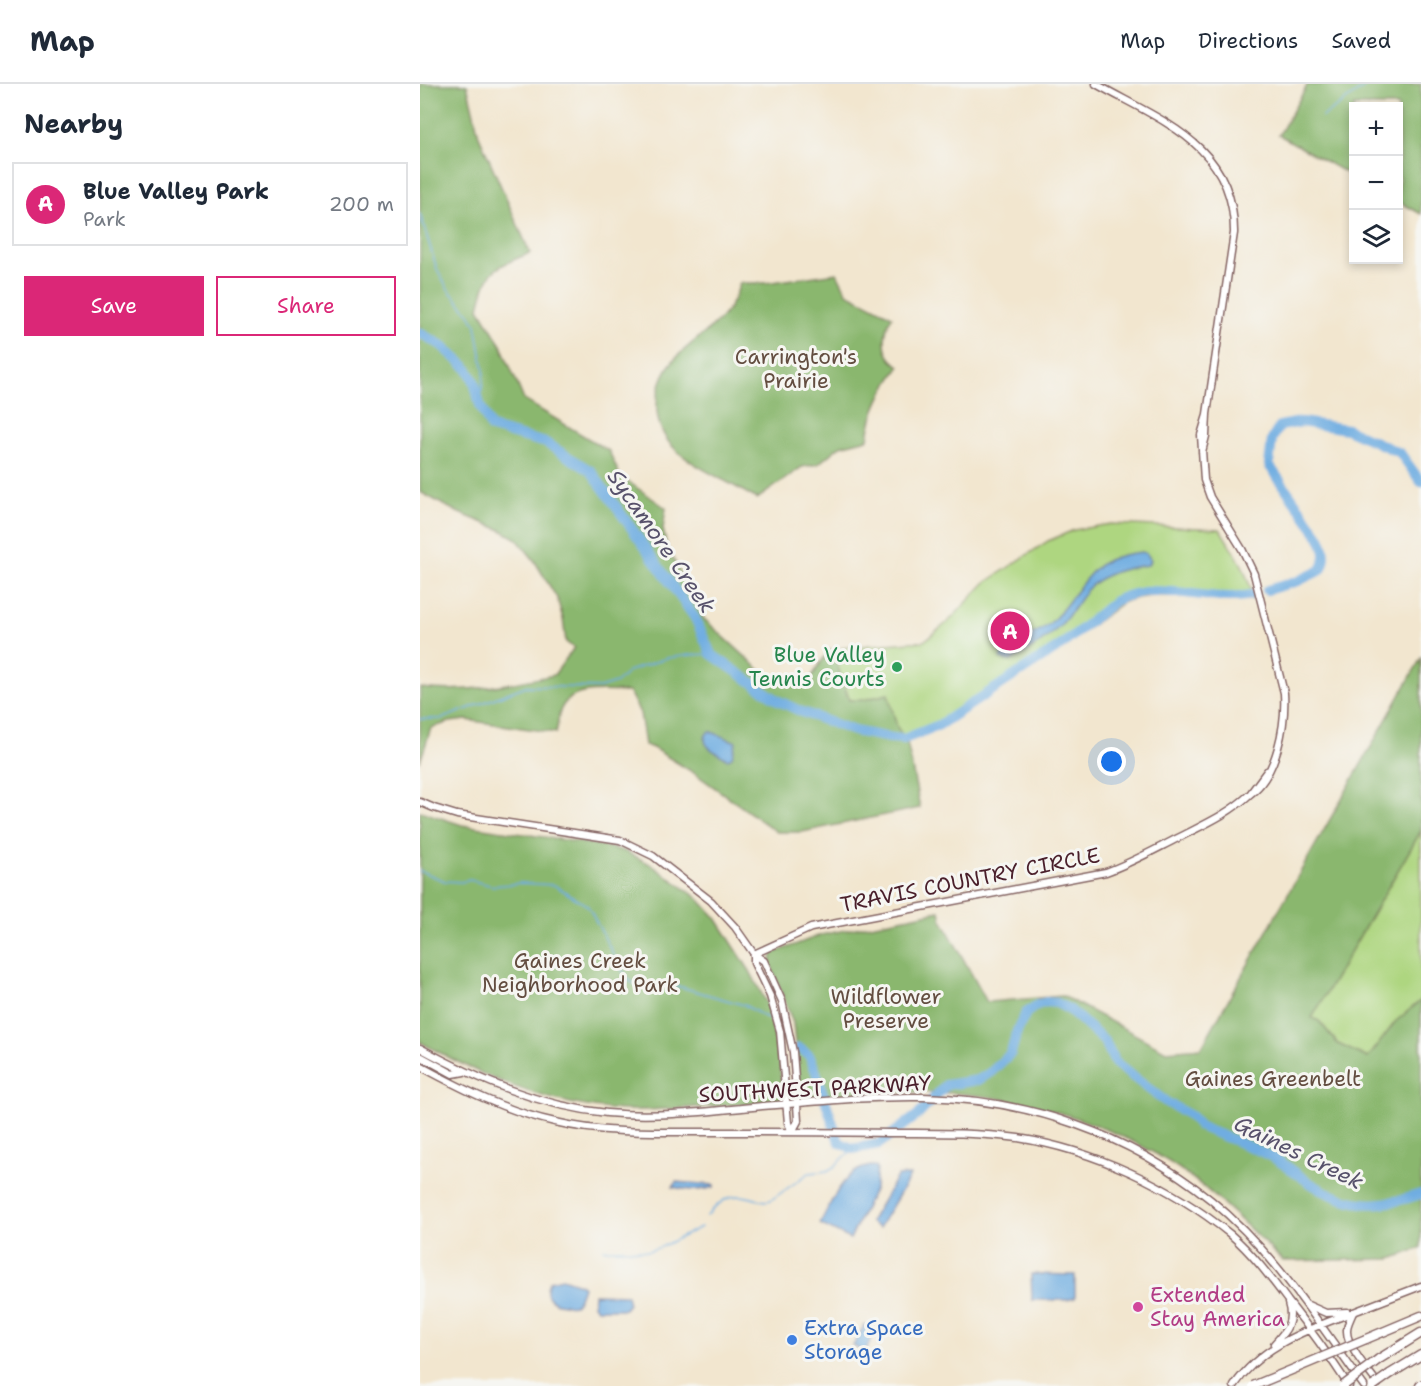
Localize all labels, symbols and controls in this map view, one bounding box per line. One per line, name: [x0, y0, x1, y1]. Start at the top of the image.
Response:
text: Map: [30, 22, 95, 60]
text: Map: [1120, 27, 1165, 55]
text: Directions: [1198, 27, 1298, 55]
text: Saved: [1331, 27, 1391, 55]
map controls: [1349, 102, 1403, 264]
button: +: [1349, 102, 1403, 156]
text: Nearby: [24, 106, 123, 141]
button: −: [1349, 156, 1403, 210]
text: Blue Valley Park: [83, 177, 269, 206]
text: A: [38, 191, 53, 217]
text: 200 m: [329, 191, 394, 217]
text: Park: [83, 206, 126, 232]
button: layers: [1349, 210, 1403, 264]
button: Save: [24, 276, 204, 336]
button: Share: [216, 276, 396, 336]
park label: Carrington's Prairie: [735, 343, 857, 395]
water label: Sycamore Creek: [601, 463, 722, 620]
pin: A: [990, 608, 1030, 654]
place label: Blue Valley Tennis Courts: [748, 641, 885, 693]
marker: Blue Valley Tennis Courts: [890, 660, 904, 674]
your location: [1097, 747, 1126, 776]
street label: TRAVIS COUNTRY CIRCLE: [838, 841, 1102, 919]
park label: Gaines Creek Neighborhood Park: [482, 947, 678, 999]
park label: Wildflower Preserve: [831, 983, 941, 1035]
park label: Gaines Greenbelt: [1185, 1065, 1361, 1093]
street label: SOUTHWEST PARKWAY: [698, 1069, 932, 1109]
water label: Gaines Creek: [1229, 1109, 1368, 1196]
place label: Extended Stay America: [1150, 1281, 1285, 1333]
marker: Extended Stay America: [1131, 1300, 1145, 1314]
place label: Extra Space Storage: [804, 1314, 924, 1366]
marker: Extra Space Storage: [785, 1333, 799, 1347]

